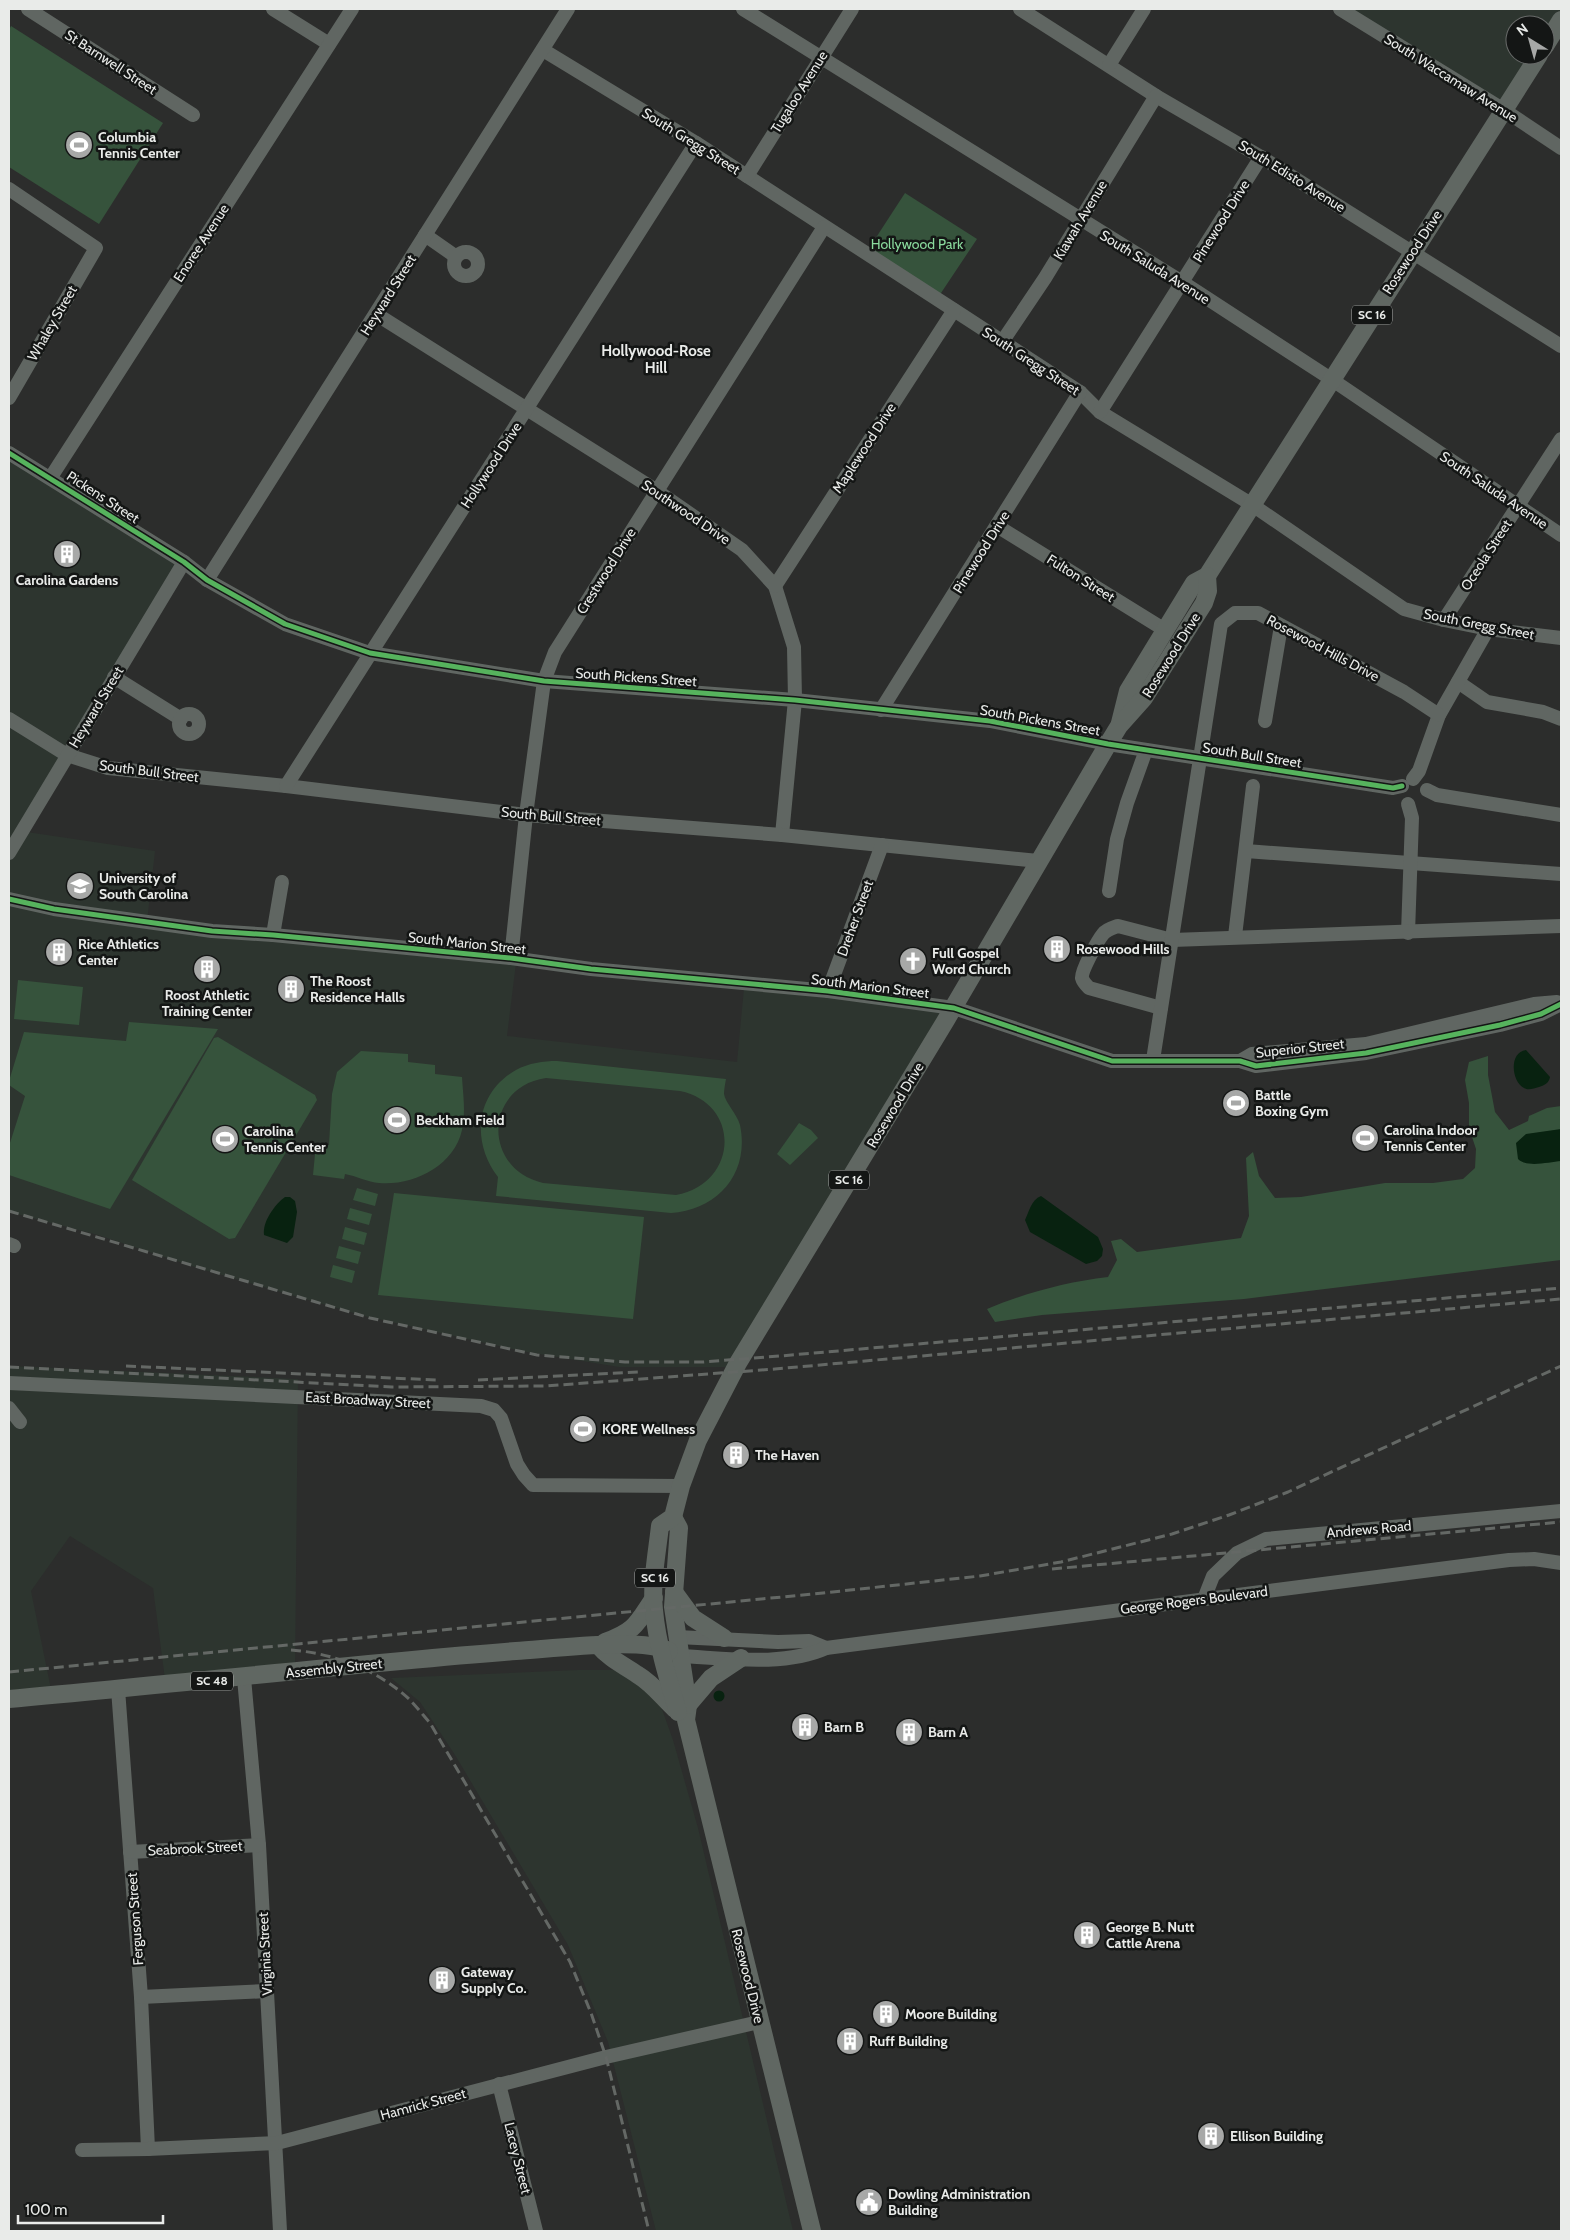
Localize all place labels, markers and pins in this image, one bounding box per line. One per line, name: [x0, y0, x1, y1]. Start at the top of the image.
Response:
place label: Columbia Tennis Center: [98, 128, 180, 162]
sports icon: Columbia Tennis Center: [64, 130, 94, 160]
building icon: Carolina Gardens: [52, 539, 82, 569]
place label: Carolina Gardens: [16, 571, 118, 589]
place label: University of South Carolina: [99, 869, 188, 903]
school or university icon: University of South Carolina: [65, 871, 95, 901]
building icon: Rosewood Hills: [1042, 934, 1072, 964]
place label: Rice Athletics Center: [78, 935, 159, 969]
building icon: Rice Athletics Center: [44, 937, 74, 967]
place label: Rosewood Hills: [1076, 940, 1170, 958]
place label: Full Gospel Word Church: [932, 944, 1011, 978]
church icon: Full Gospel Word Church: [898, 946, 928, 976]
building icon: Roost Athletic Training Center: [192, 954, 222, 984]
place label: The Roost Residence Halls: [310, 972, 405, 1006]
building icon: The Roost Residence Halls: [276, 974, 306, 1004]
place label: Roost Athletic Training Center: [162, 986, 253, 1020]
place label: Battle Boxing Gym: [1255, 1086, 1328, 1120]
sports icon: Battle Boxing Gym: [1221, 1088, 1251, 1118]
sports icon: Beckham Field: [382, 1105, 412, 1135]
place label: Beckham Field: [416, 1111, 505, 1129]
place label: Carolina Indoor Tennis Center: [1384, 1121, 1477, 1155]
place label: Carolina Tennis Center: [244, 1122, 326, 1156]
sports icon: Carolina Indoor Tennis Center: [1350, 1123, 1380, 1153]
sports icon: Carolina Tennis Center: [210, 1124, 240, 1154]
sports icon: KORE Wellness: [568, 1414, 598, 1444]
place label: KORE Wellness: [602, 1420, 695, 1438]
building icon: The Haven: [721, 1440, 751, 1470]
place label: The Haven: [755, 1446, 819, 1464]
building icon: Barn B: [790, 1712, 820, 1742]
building icon: Barn A: [894, 1717, 924, 1747]
place label: Barn B: [824, 1718, 864, 1736]
place label: Barn A: [928, 1723, 968, 1741]
place label: George B. Nutt Cattle Arena: [1106, 1918, 1195, 1952]
building icon: George B. Nutt Cattle Arena: [1072, 1920, 1102, 1950]
place label: Gateway Supply Co.: [461, 1963, 527, 1997]
building icon: Gateway Supply Co.: [427, 1965, 457, 1995]
building icon: Moore Building: [871, 1999, 901, 2029]
place label: Moore Building: [905, 2005, 997, 2023]
building icon: Ruff Building: [835, 2026, 865, 2056]
place label: Ruff Building: [869, 2032, 947, 2050]
building icon: Ellison Building: [1196, 2121, 1226, 2151]
place label: Ellison Building: [1230, 2127, 1323, 2145]
place label: Dowling Administration Building: [888, 2185, 1030, 2219]
public building icon: Dowling Administration Building: [854, 2187, 884, 2217]

